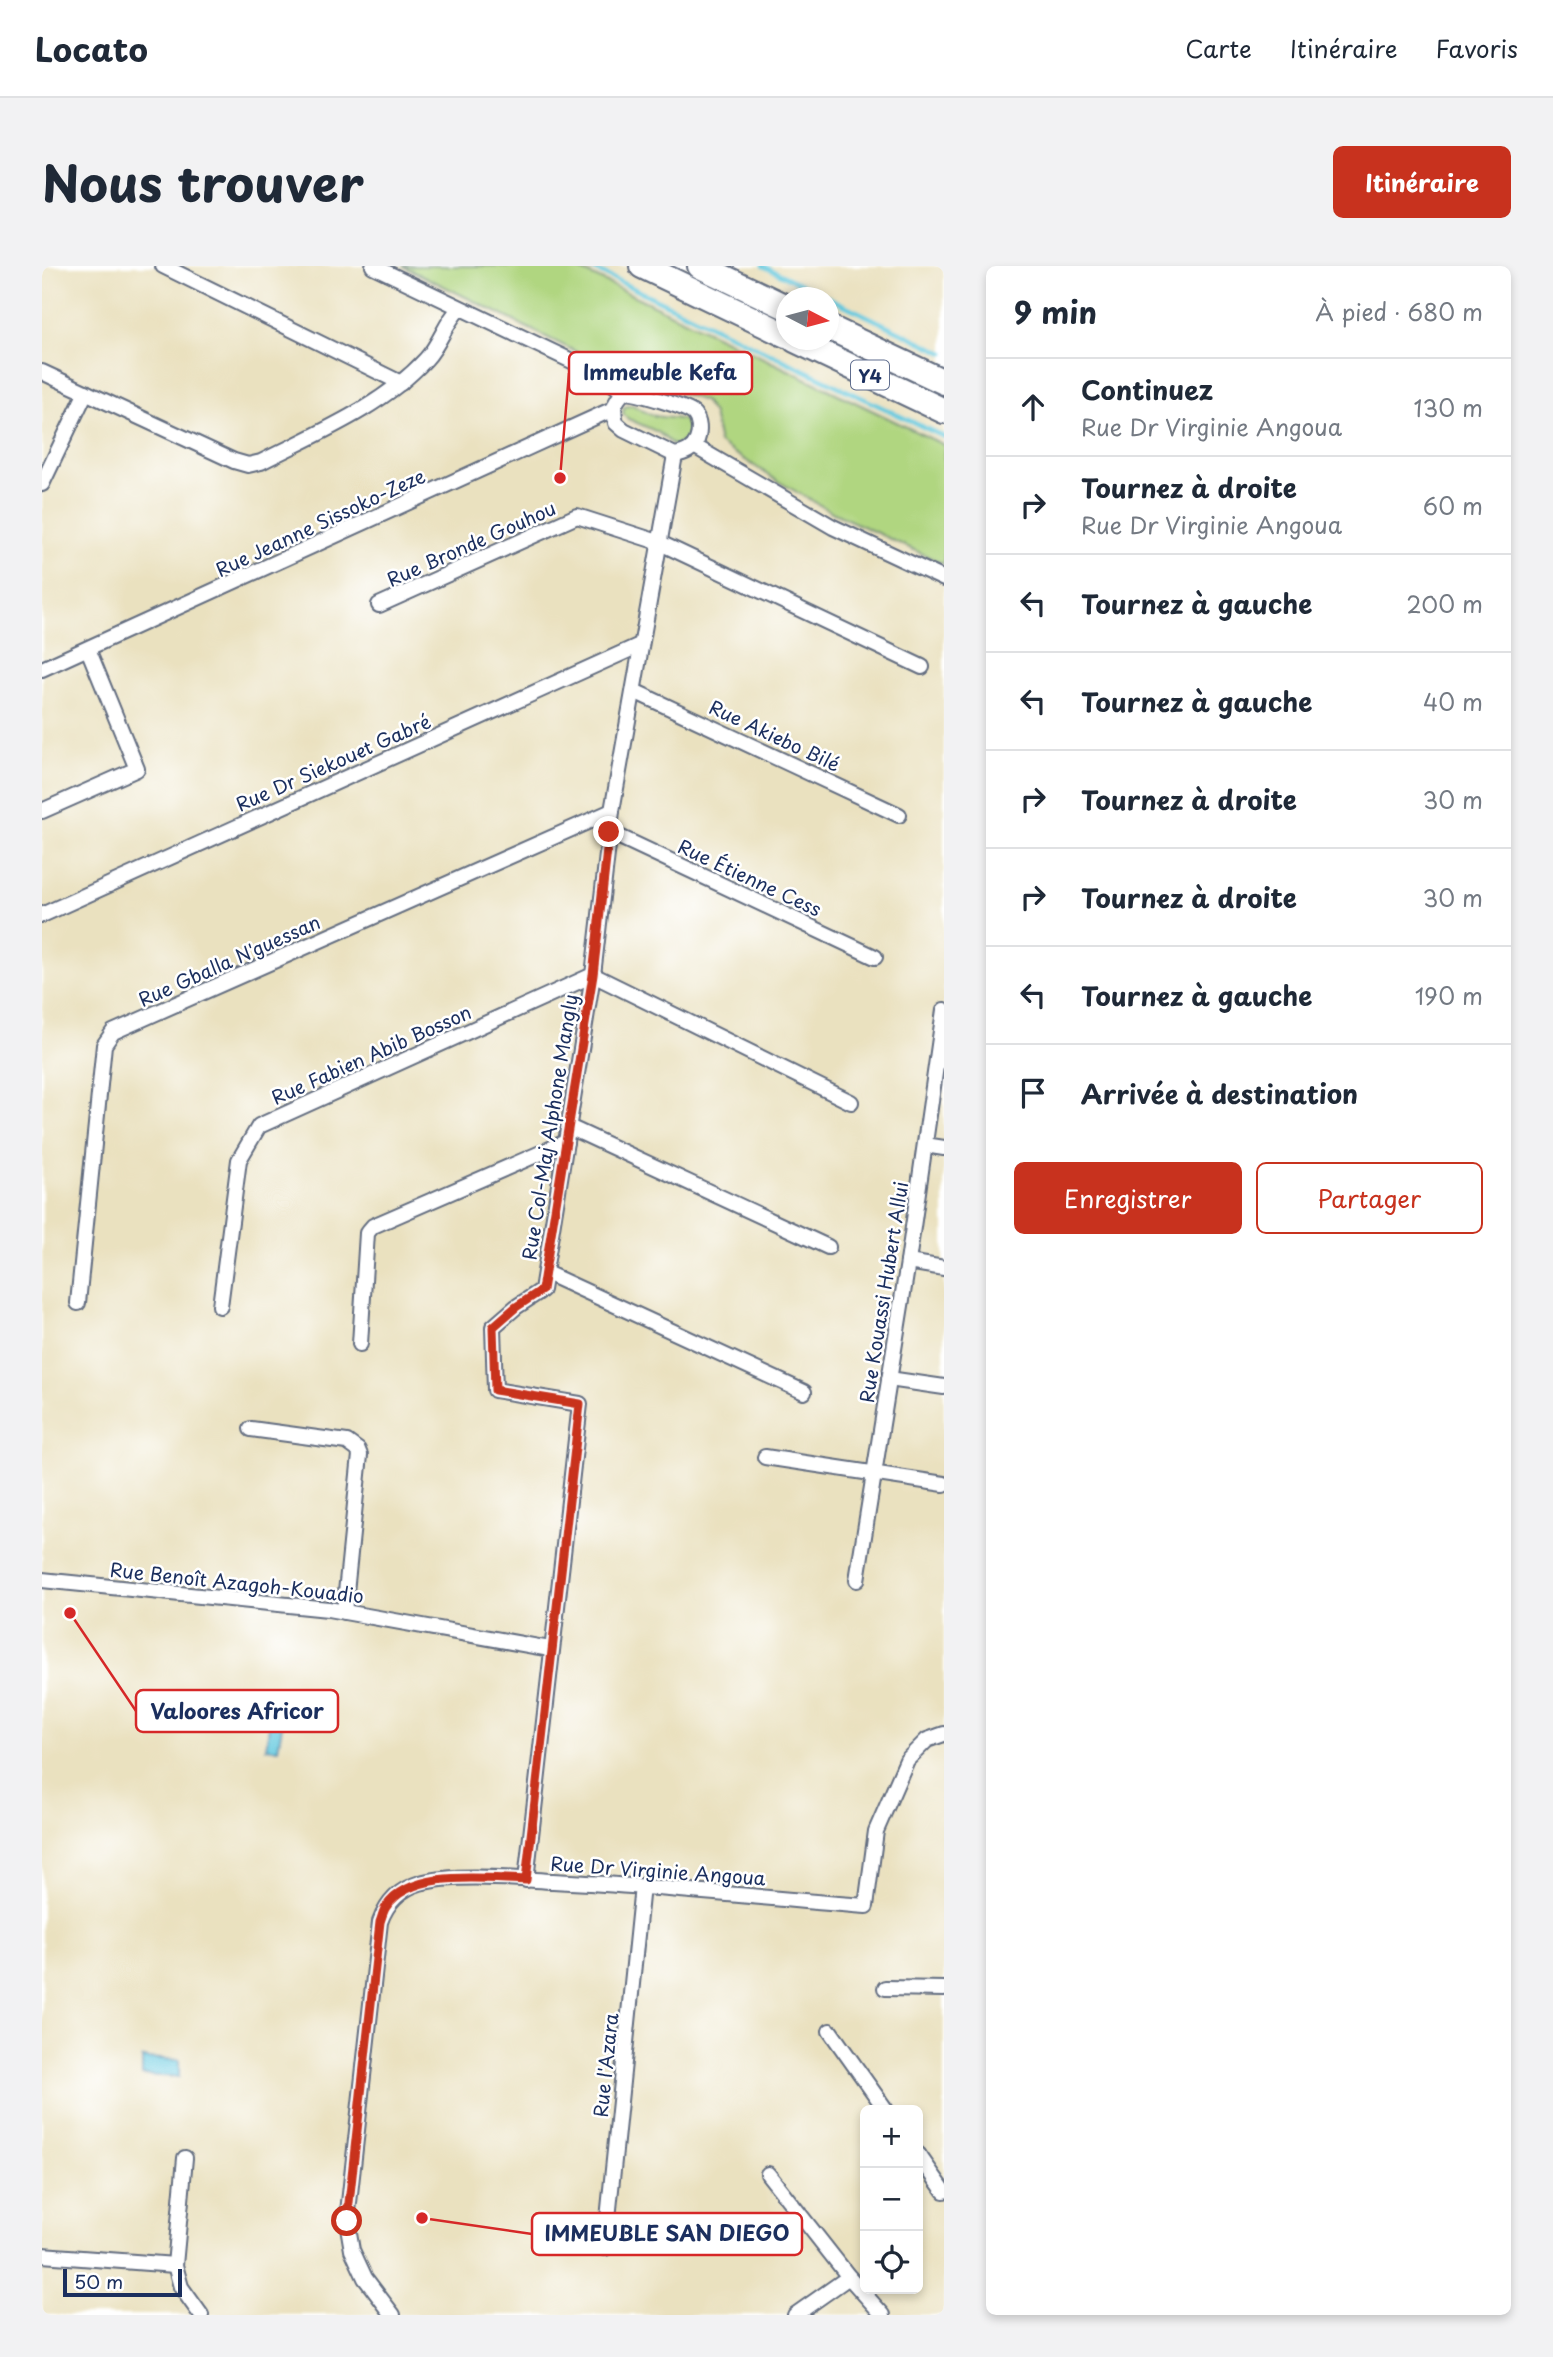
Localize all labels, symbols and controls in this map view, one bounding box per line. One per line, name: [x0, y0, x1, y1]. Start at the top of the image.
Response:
text: Locato: [35, 23, 148, 73]
text: Carte: [1185, 30, 1252, 66]
text: Itinéraire: [1290, 30, 1398, 66]
text: Favoris: [1436, 30, 1518, 66]
text: Nous trouver: [42, 145, 364, 219]
button: Itinéraire: [1333, 146, 1511, 218]
north arrow: [776, 287, 839, 350]
text: 9 min: [1014, 289, 1097, 334]
text: À pied · 680 m: [1315, 294, 1483, 329]
callout: Immeuble Kefa: [569, 352, 752, 394]
text: Immeuble Kefa: [583, 355, 737, 387]
road number: Y4: [851, 360, 889, 390]
text: Continuez: [1081, 370, 1213, 409]
icon: ahead: [1014, 388, 1052, 426]
text: 130 m: [1413, 390, 1483, 425]
text: Rue Dr Virginie Angoua: [1081, 409, 1342, 444]
street label: Rue Jeanne Sissoko-Zeze: [211, 461, 429, 583]
text: Tournez à droite: [1081, 468, 1297, 507]
icon: right: [1014, 486, 1052, 524]
text: 60 m: [1423, 488, 1483, 523]
street label: Rue Bronde Gouhou: [382, 493, 560, 593]
text: Rue Dr Virginie Angoua: [1081, 507, 1342, 542]
icon: left: [1014, 584, 1052, 622]
text: Tournez à gauche: [1081, 584, 1312, 623]
text: 200 m: [1406, 586, 1483, 621]
icon: left: [1014, 682, 1052, 720]
text: Tournez à gauche: [1081, 682, 1312, 721]
text: 40 m: [1423, 684, 1483, 719]
street label: Rue Akiebo Bilé: [705, 692, 845, 778]
street label: Rue Dr Siekouet Gabré: [231, 706, 435, 818]
icon: right: [1014, 780, 1052, 818]
text: Tournez à droite: [1081, 780, 1297, 819]
text: 30 m: [1422, 782, 1483, 817]
route end: [593, 816, 624, 847]
street label: Rue Étienne Cess: [674, 831, 826, 923]
icon: right: [1014, 878, 1052, 916]
text: Tournez à droite: [1081, 878, 1297, 917]
text: 30 m: [1422, 880, 1483, 915]
street label: Rue Gballa N'guessan: [133, 907, 325, 1013]
icon: left: [1014, 976, 1052, 1014]
text: Tournez à gauche: [1081, 976, 1312, 1015]
text: 190 m: [1415, 978, 1483, 1013]
street label: Rue Col-Maj Alphone Mangly: [514, 992, 584, 1262]
street label: Rue Fabien Abib Bosson: [267, 997, 475, 1111]
icon: arrive: [1014, 1074, 1052, 1112]
text: Arrivée à destination: [1081, 1074, 1358, 1113]
button: Enregistrer: [1014, 1162, 1242, 1234]
button: Partager: [1256, 1162, 1483, 1234]
street label: Rue Kouassi Hubert Allui: [852, 1179, 914, 1405]
street label: Rue Benoît Azagoh-Kouadio: [109, 1555, 365, 1609]
callout: Valoores Africor: [136, 1690, 338, 1732]
text: Valoores Africor: [150, 1694, 324, 1726]
street label: Rue Dr Virginie Angoua: [549, 1849, 767, 1891]
street label: Rue l'Azara: [586, 2011, 624, 2119]
map controls: [860, 2105, 923, 2294]
button: +: [860, 2105, 923, 2168]
button: −: [860, 2168, 923, 2231]
route start: [331, 2205, 362, 2236]
callout: IMMEUBLE SAN DIEGO: [532, 2213, 802, 2255]
text: IMMEUBLE SAN DIEGO: [544, 2216, 790, 2248]
button: locate: [860, 2231, 923, 2294]
scale bar: [63, 2266, 182, 2298]
text: 50 m: [74, 2267, 123, 2295]

